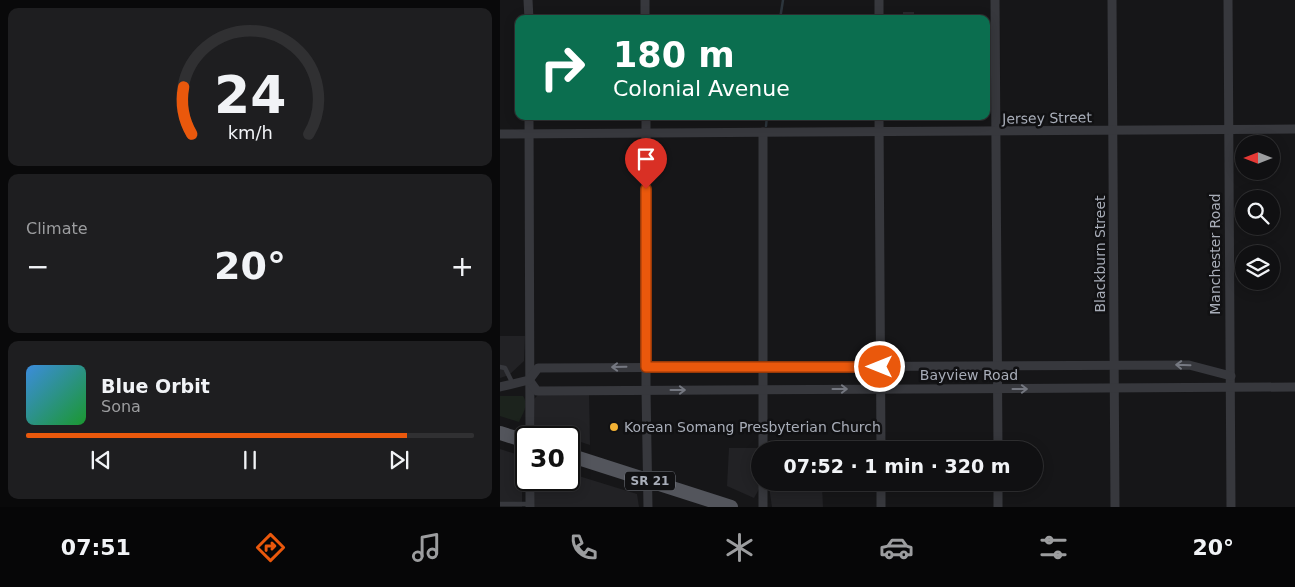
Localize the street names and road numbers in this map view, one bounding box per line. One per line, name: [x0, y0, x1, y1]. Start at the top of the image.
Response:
street label: Jersey Street: [1001, 109, 1092, 127]
street label: Manchester Road: [1207, 193, 1223, 315]
street label: Blackburn Street: [1092, 195, 1108, 313]
street label: Bayview Road: [920, 367, 1018, 383]
road number: SR 21: [625, 472, 675, 491]

